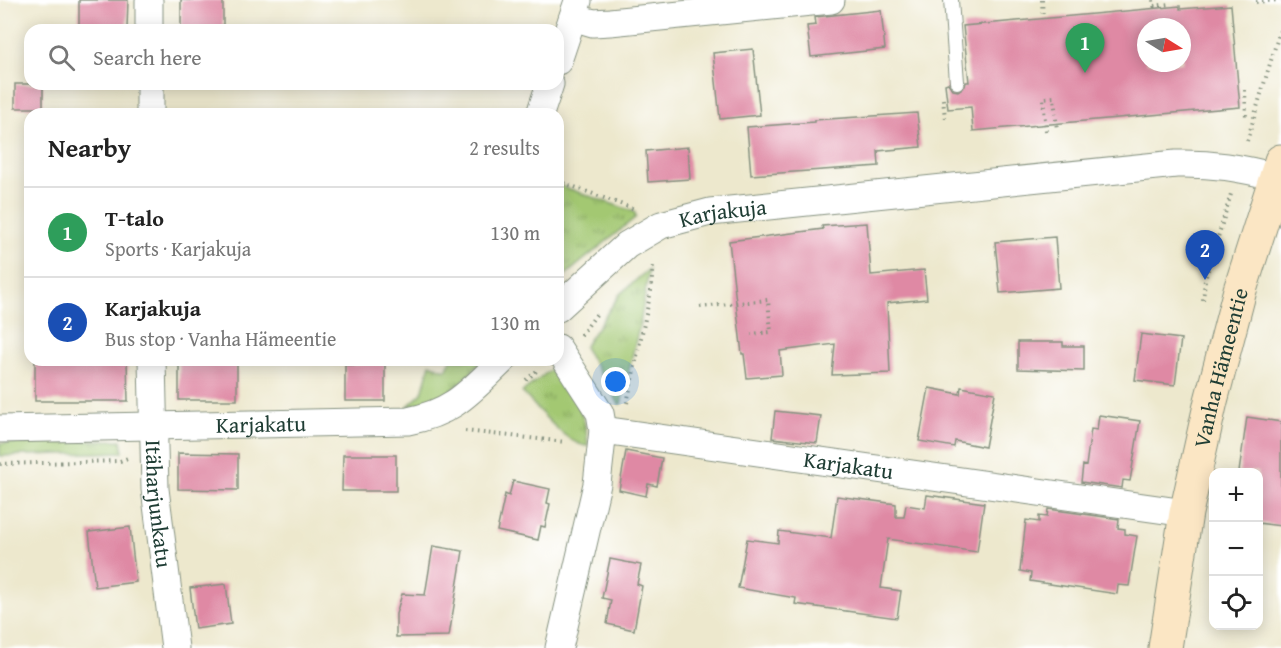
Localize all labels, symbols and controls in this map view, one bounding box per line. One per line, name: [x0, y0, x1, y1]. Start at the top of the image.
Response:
north arrow: [1137, 18, 1191, 72]
pin: 1: [1066, 23, 1104, 73]
search box: [24, 24, 564, 90]
icon: search: [45, 41, 78, 74]
text: Search here: [93, 41, 202, 73]
text: Nearby: [48, 128, 131, 167]
text: 2 results: [469, 133, 540, 162]
street label: Karjakuja: [675, 190, 768, 236]
text: T-talo: [105, 202, 164, 234]
text: 1: [62, 218, 73, 247]
text: 130 m: [490, 218, 540, 247]
pin: 2: [1186, 230, 1224, 280]
text: Sports · Karjakuja: [105, 234, 251, 263]
street label: Vanha Hämeentie: [1185, 284, 1256, 451]
text: Karjakuja: [105, 292, 201, 324]
text: 2: [62, 308, 73, 337]
text: 130 m: [490, 308, 540, 337]
text: Bus stop · Vanha Hämeentie: [105, 324, 336, 353]
your location: [601, 367, 630, 396]
street label: Karjakatu: [216, 407, 306, 441]
street label: Itäharjunkatu: [138, 439, 181, 570]
street label: Karjakatu: [802, 443, 895, 487]
map controls: [1209, 468, 1263, 630]
button: +: [1209, 468, 1263, 522]
button: −: [1209, 522, 1263, 576]
button: locate: [1209, 576, 1263, 630]

